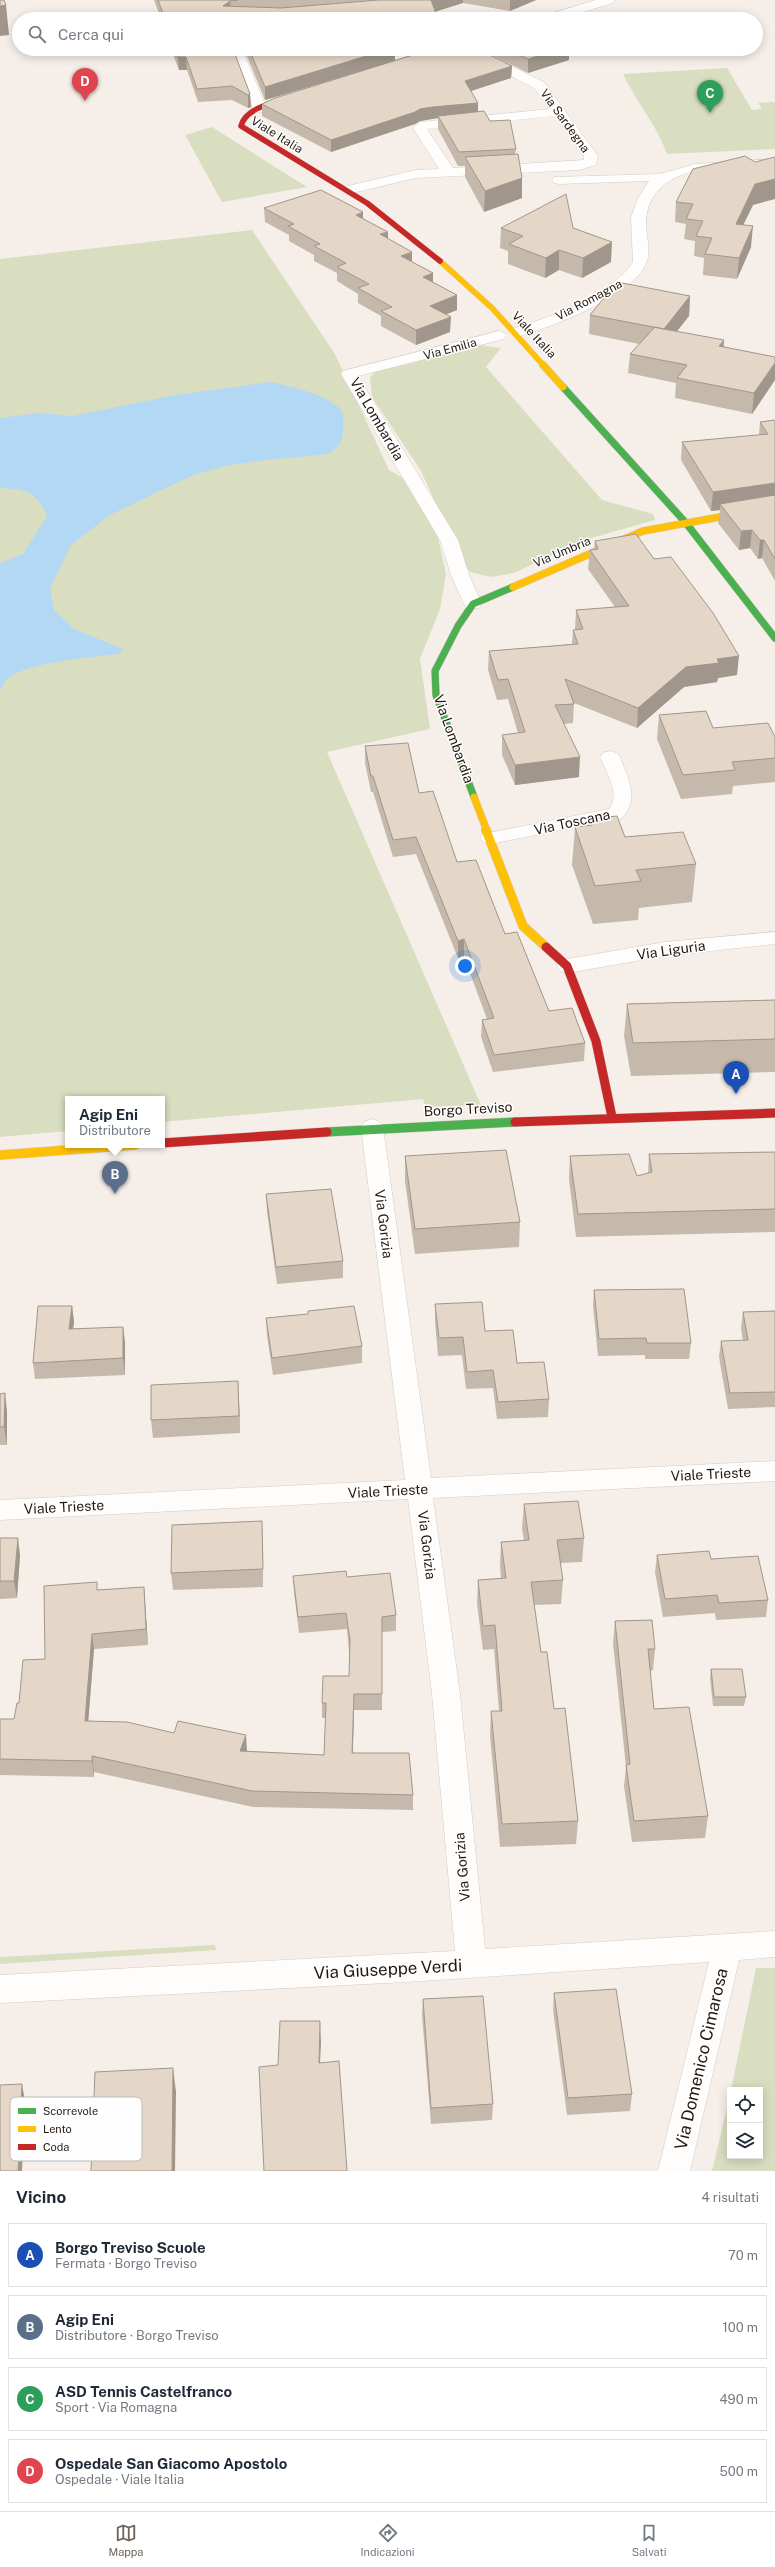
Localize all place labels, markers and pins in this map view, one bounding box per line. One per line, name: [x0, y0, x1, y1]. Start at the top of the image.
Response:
pin: D: [72, 68, 98, 101]
pin: C: [697, 80, 723, 113]
pin: A: [723, 1061, 749, 1094]
pin: B: [102, 1161, 128, 1194]

